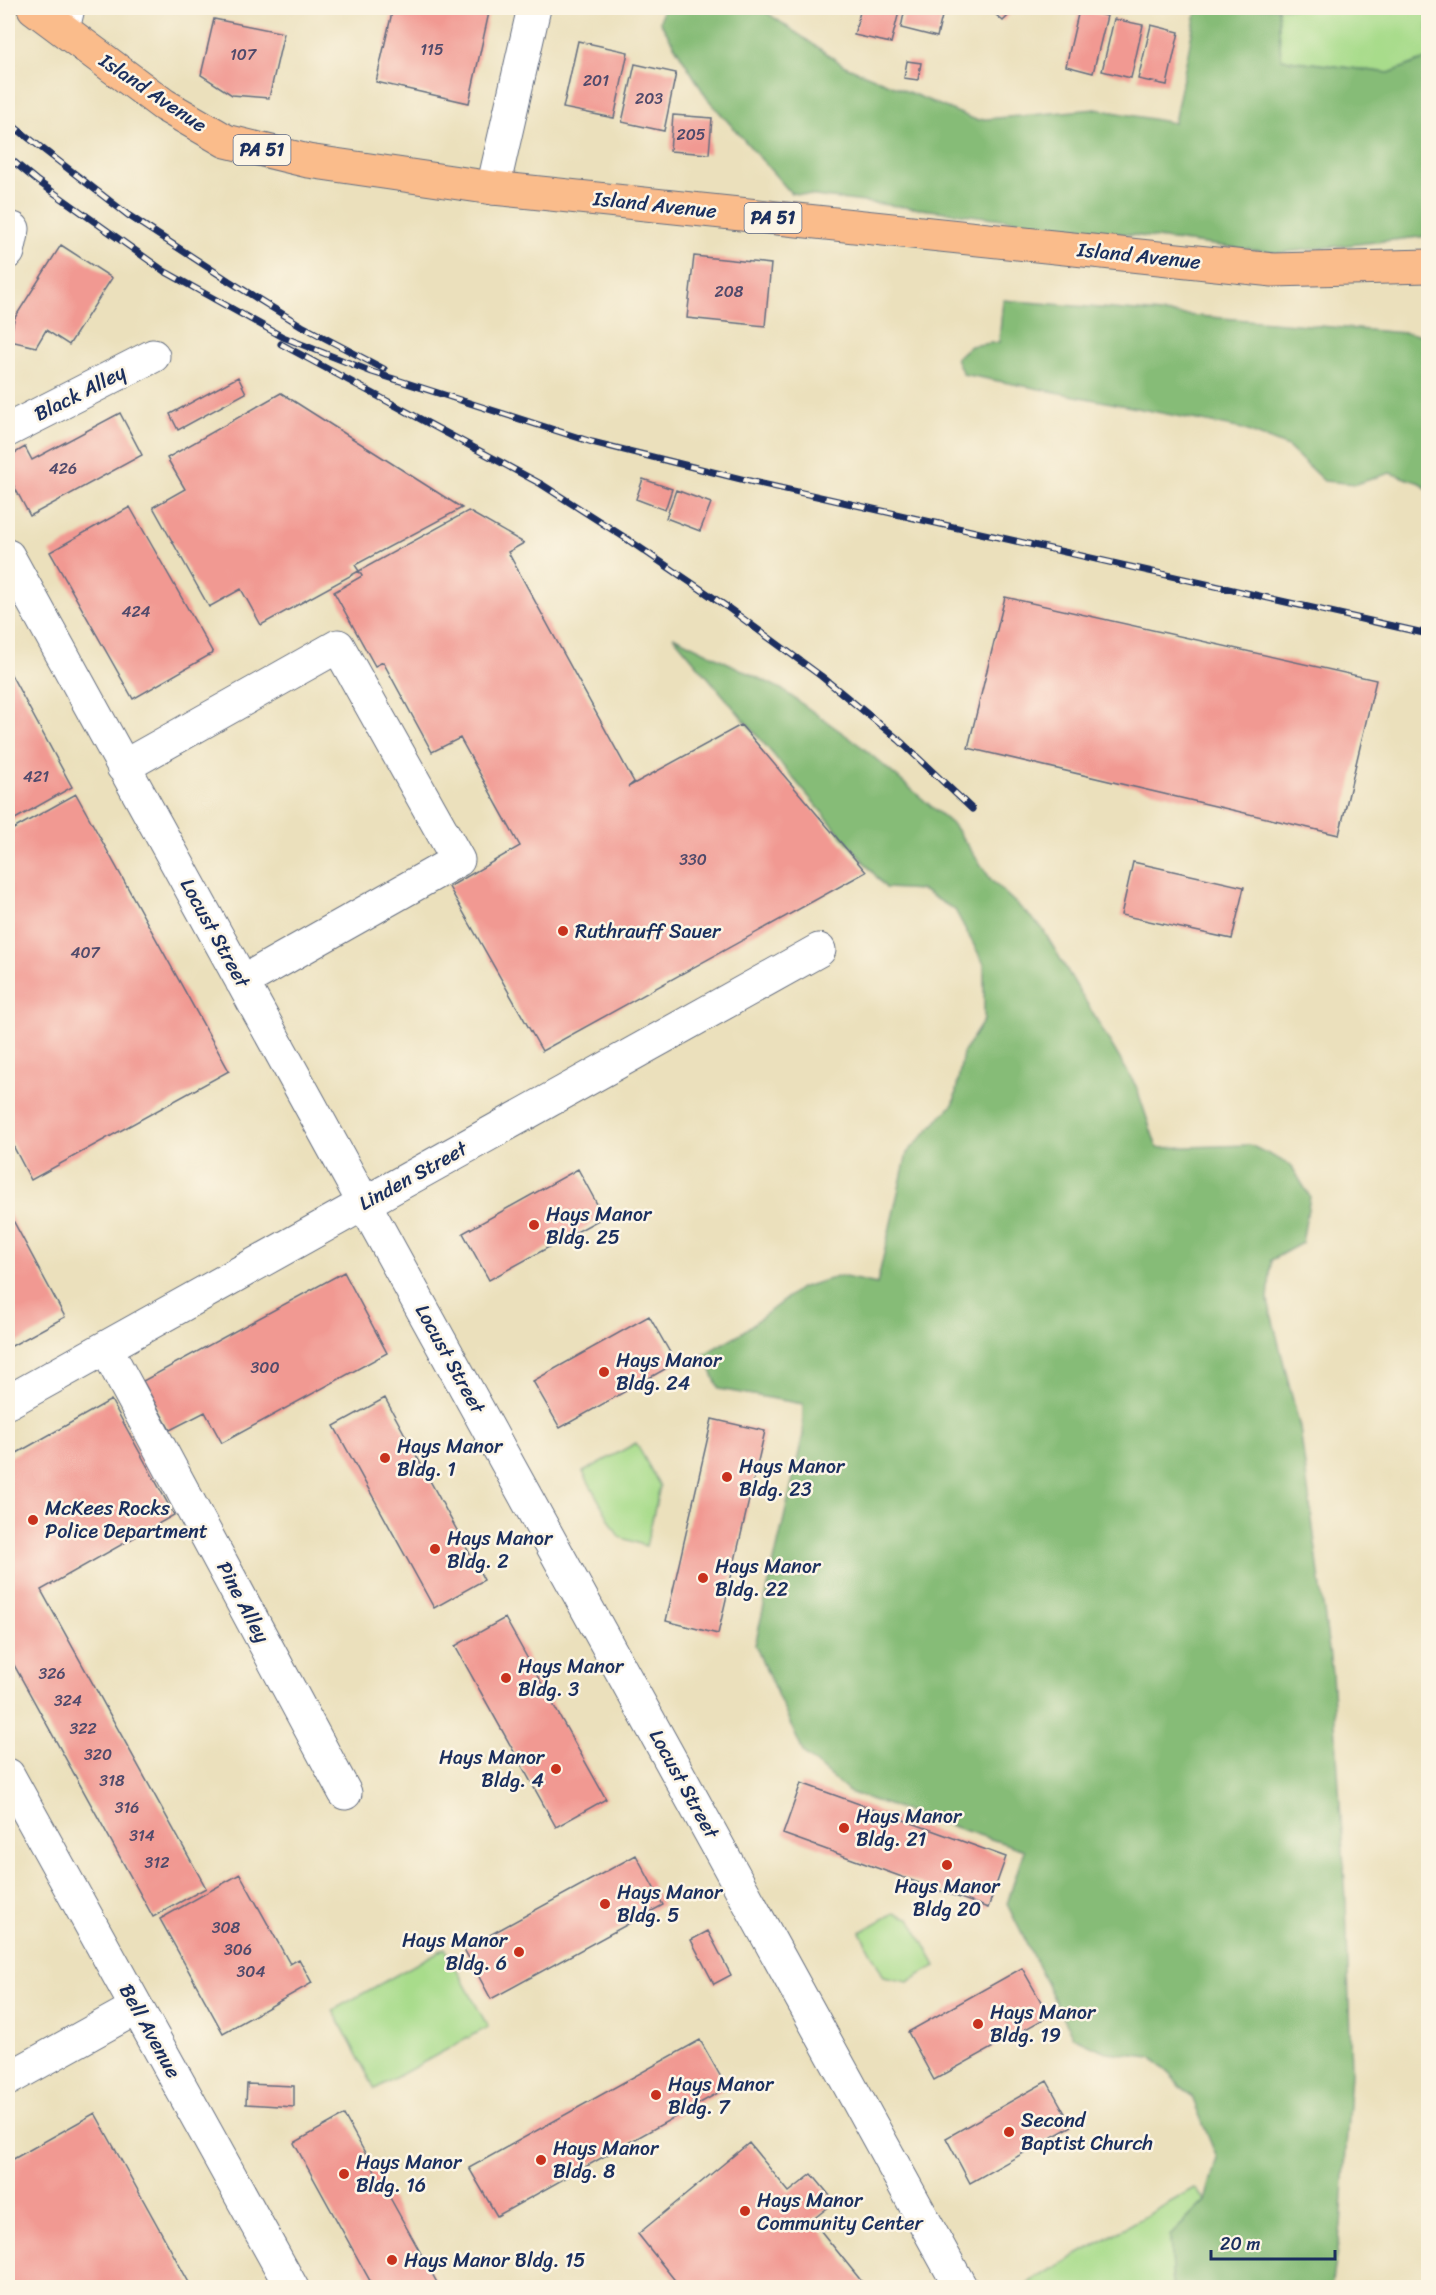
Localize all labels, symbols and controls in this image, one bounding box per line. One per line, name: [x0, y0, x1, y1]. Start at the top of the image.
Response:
house number: 115: [420, 35, 444, 64]
house number: 107: [230, 40, 257, 69]
street label: Island Avenue: [91, 43, 214, 142]
house number: 201: [583, 66, 609, 95]
house number: 203: [635, 84, 663, 113]
house number: 205: [676, 120, 706, 149]
road number: PA 51: [234, 135, 290, 165]
street label: Island Avenue: [591, 181, 719, 229]
road number: PA 51: [744, 203, 802, 233]
street label: Island Avenue: [1075, 232, 1203, 280]
house number: 208: [715, 277, 744, 306]
street label: Black Alley: [28, 355, 133, 431]
house number: 426: [49, 454, 77, 483]
house number: 424: [121, 597, 151, 626]
house number: 421: [23, 762, 49, 791]
house number: 330: [679, 845, 707, 874]
street label: Locust Street: [170, 872, 260, 995]
place label: Ruthrauff Sauer: [575, 914, 722, 949]
marker: Ruthrauff Sauer: [556, 924, 570, 938]
house number: 407: [70, 938, 100, 967]
street label: Linden Street: [352, 1131, 475, 1220]
place label: Hays Manor Bldg. 25: [546, 1197, 653, 1255]
marker: Hays Manor Bldg. 25: [527, 1218, 541, 1232]
street label: Locust Street: [405, 1298, 495, 1421]
place label: Hays Manor Bldg. 24: [616, 1343, 723, 1401]
house number: 300: [250, 1353, 280, 1382]
marker: Hays Manor Bldg. 24: [597, 1365, 611, 1379]
place label: Hays Manor Bldg. 1: [397, 1429, 504, 1487]
place label: Hays Manor Bldg. 23: [739, 1449, 846, 1507]
marker: Hays Manor Bldg. 1: [378, 1451, 392, 1465]
marker: Hays Manor Bldg. 23: [720, 1470, 734, 1484]
place label: McKees Rocks Police Department: [45, 1491, 208, 1549]
marker: McKees Rocks Police Department: [26, 1513, 40, 1527]
place label: Hays Manor Bldg. 2: [447, 1521, 554, 1579]
marker: Hays Manor Bldg. 2: [428, 1542, 442, 1556]
place label: Hays Manor Bldg. 22: [715, 1549, 822, 1607]
street label: Pine Alley: [207, 1555, 280, 1650]
marker: Hays Manor Bldg. 22: [696, 1571, 710, 1585]
place label: Hays Manor Bldg. 3: [518, 1649, 625, 1707]
house number: 326: [38, 1659, 66, 1688]
marker: Hays Manor Bldg. 3: [499, 1671, 513, 1685]
house number: 324: [54, 1686, 82, 1715]
house number: 322: [69, 1714, 97, 1743]
street label: Locust Street: [639, 1723, 729, 1846]
house number: 320: [84, 1740, 112, 1769]
place label: Hays Manor Bldg. 4: [439, 1740, 546, 1798]
marker: Hays Manor Bldg. 4: [549, 1762, 563, 1776]
house number: 318: [99, 1766, 125, 1795]
house number: 316: [115, 1793, 139, 1822]
place label: Hays Manor Bldg. 21: [856, 1799, 963, 1857]
house number: 314: [129, 1821, 155, 1850]
marker: Hays Manor Bldg. 21: [837, 1821, 851, 1835]
house number: 312: [145, 1848, 169, 1877]
marker: Hays Manor Bldg 20: [940, 1858, 954, 1872]
place label: Hays Manor Bldg 20: [894, 1869, 1001, 1927]
place label: Hays Manor Bldg. 5: [617, 1875, 724, 1933]
marker: Hays Manor Bldg. 5: [598, 1897, 612, 1911]
house number: 308: [212, 1913, 241, 1942]
place label: Hays Manor Bldg. 6: [402, 1923, 509, 1981]
house number: 306: [224, 1935, 252, 1964]
marker: Hays Manor Bldg. 6: [512, 1945, 526, 1959]
house number: 304: [237, 1957, 265, 1986]
street label: Bell Avenue: [109, 1977, 191, 2085]
place label: Hays Manor Bldg. 19: [990, 1995, 1097, 2053]
marker: Hays Manor Bldg. 19: [971, 2017, 985, 2031]
place label: Hays Manor Bldg. 7: [668, 2067, 775, 2125]
marker: Hays Manor Bldg. 7: [649, 2088, 663, 2102]
place label: Second Baptist Church: [1021, 2103, 1153, 2161]
marker: Second Baptist Church: [1002, 2125, 1016, 2139]
place label: Hays Manor Bldg. 8: [553, 2131, 660, 2189]
place label: Hays Manor Bldg. 16: [356, 2145, 463, 2203]
marker: Hays Manor Bldg. 8: [534, 2153, 548, 2167]
marker: Hays Manor Bldg. 16: [337, 2167, 351, 2181]
place label: Hays Manor Community Center: [757, 2183, 924, 2241]
marker: Hays Manor Community Center: [738, 2204, 752, 2218]
scale bar: [1211, 2223, 1336, 2261]
text: 20 m: [1220, 2228, 1260, 2260]
place label: Hays Manor Bldg. 15: [404, 2243, 585, 2278]
marker: Hays Manor Bldg. 15: [385, 2253, 399, 2267]

